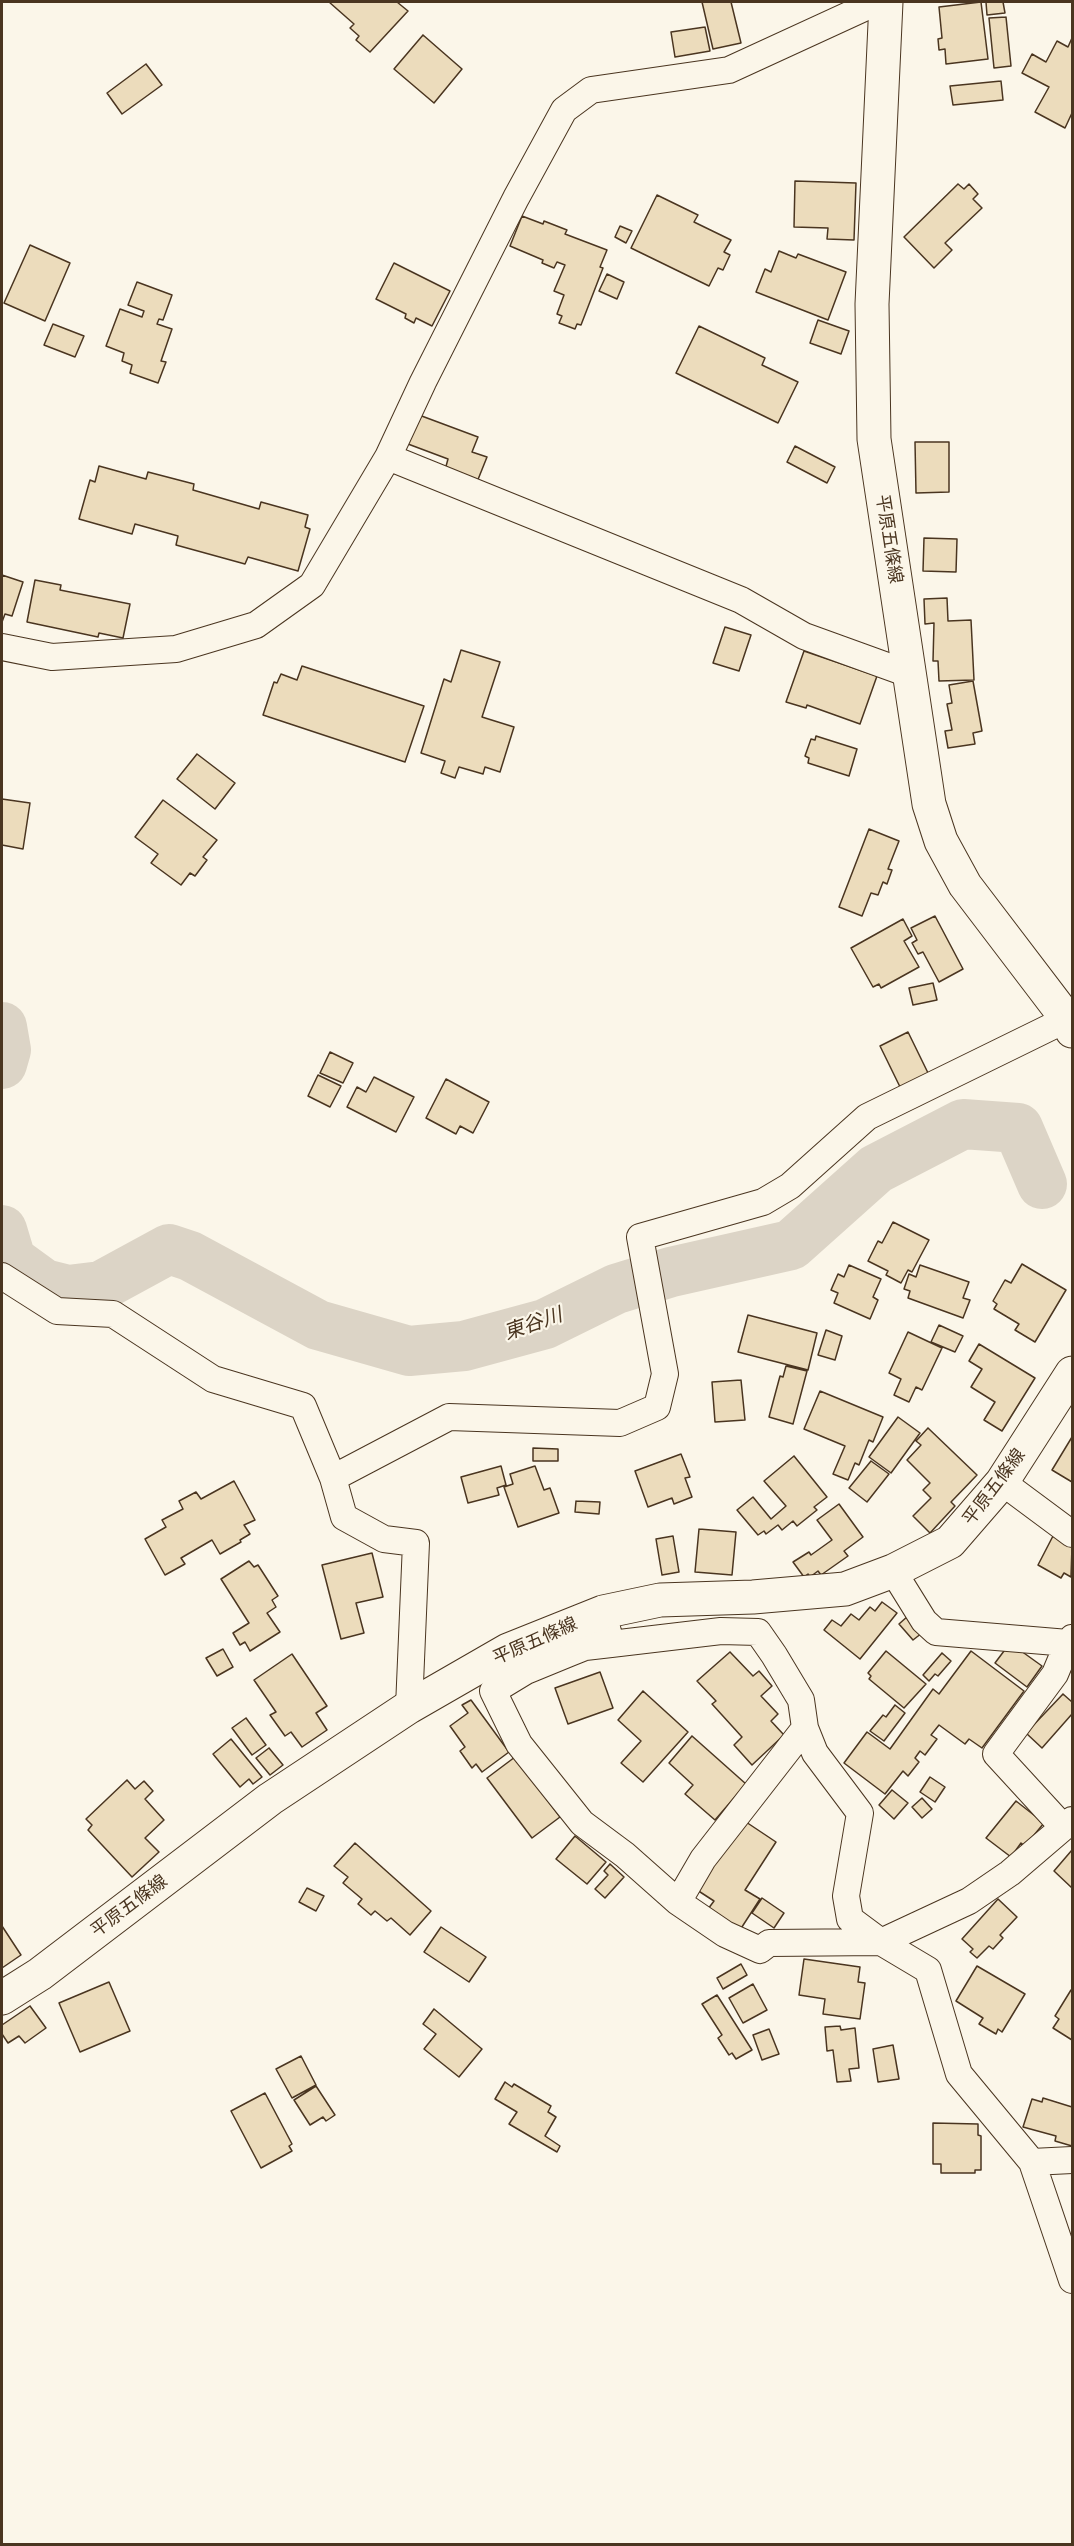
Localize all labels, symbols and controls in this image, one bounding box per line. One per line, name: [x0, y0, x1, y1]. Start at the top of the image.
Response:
street label: 平原五條線: [871, 493, 907, 585]
water label: 東谷川: [501, 1303, 565, 1345]
street label: 平原五條線: [958, 1445, 1030, 1529]
street label: 平原五條線: [489, 1613, 581, 1669]
street label: 平原五條線: [87, 1870, 171, 1942]

